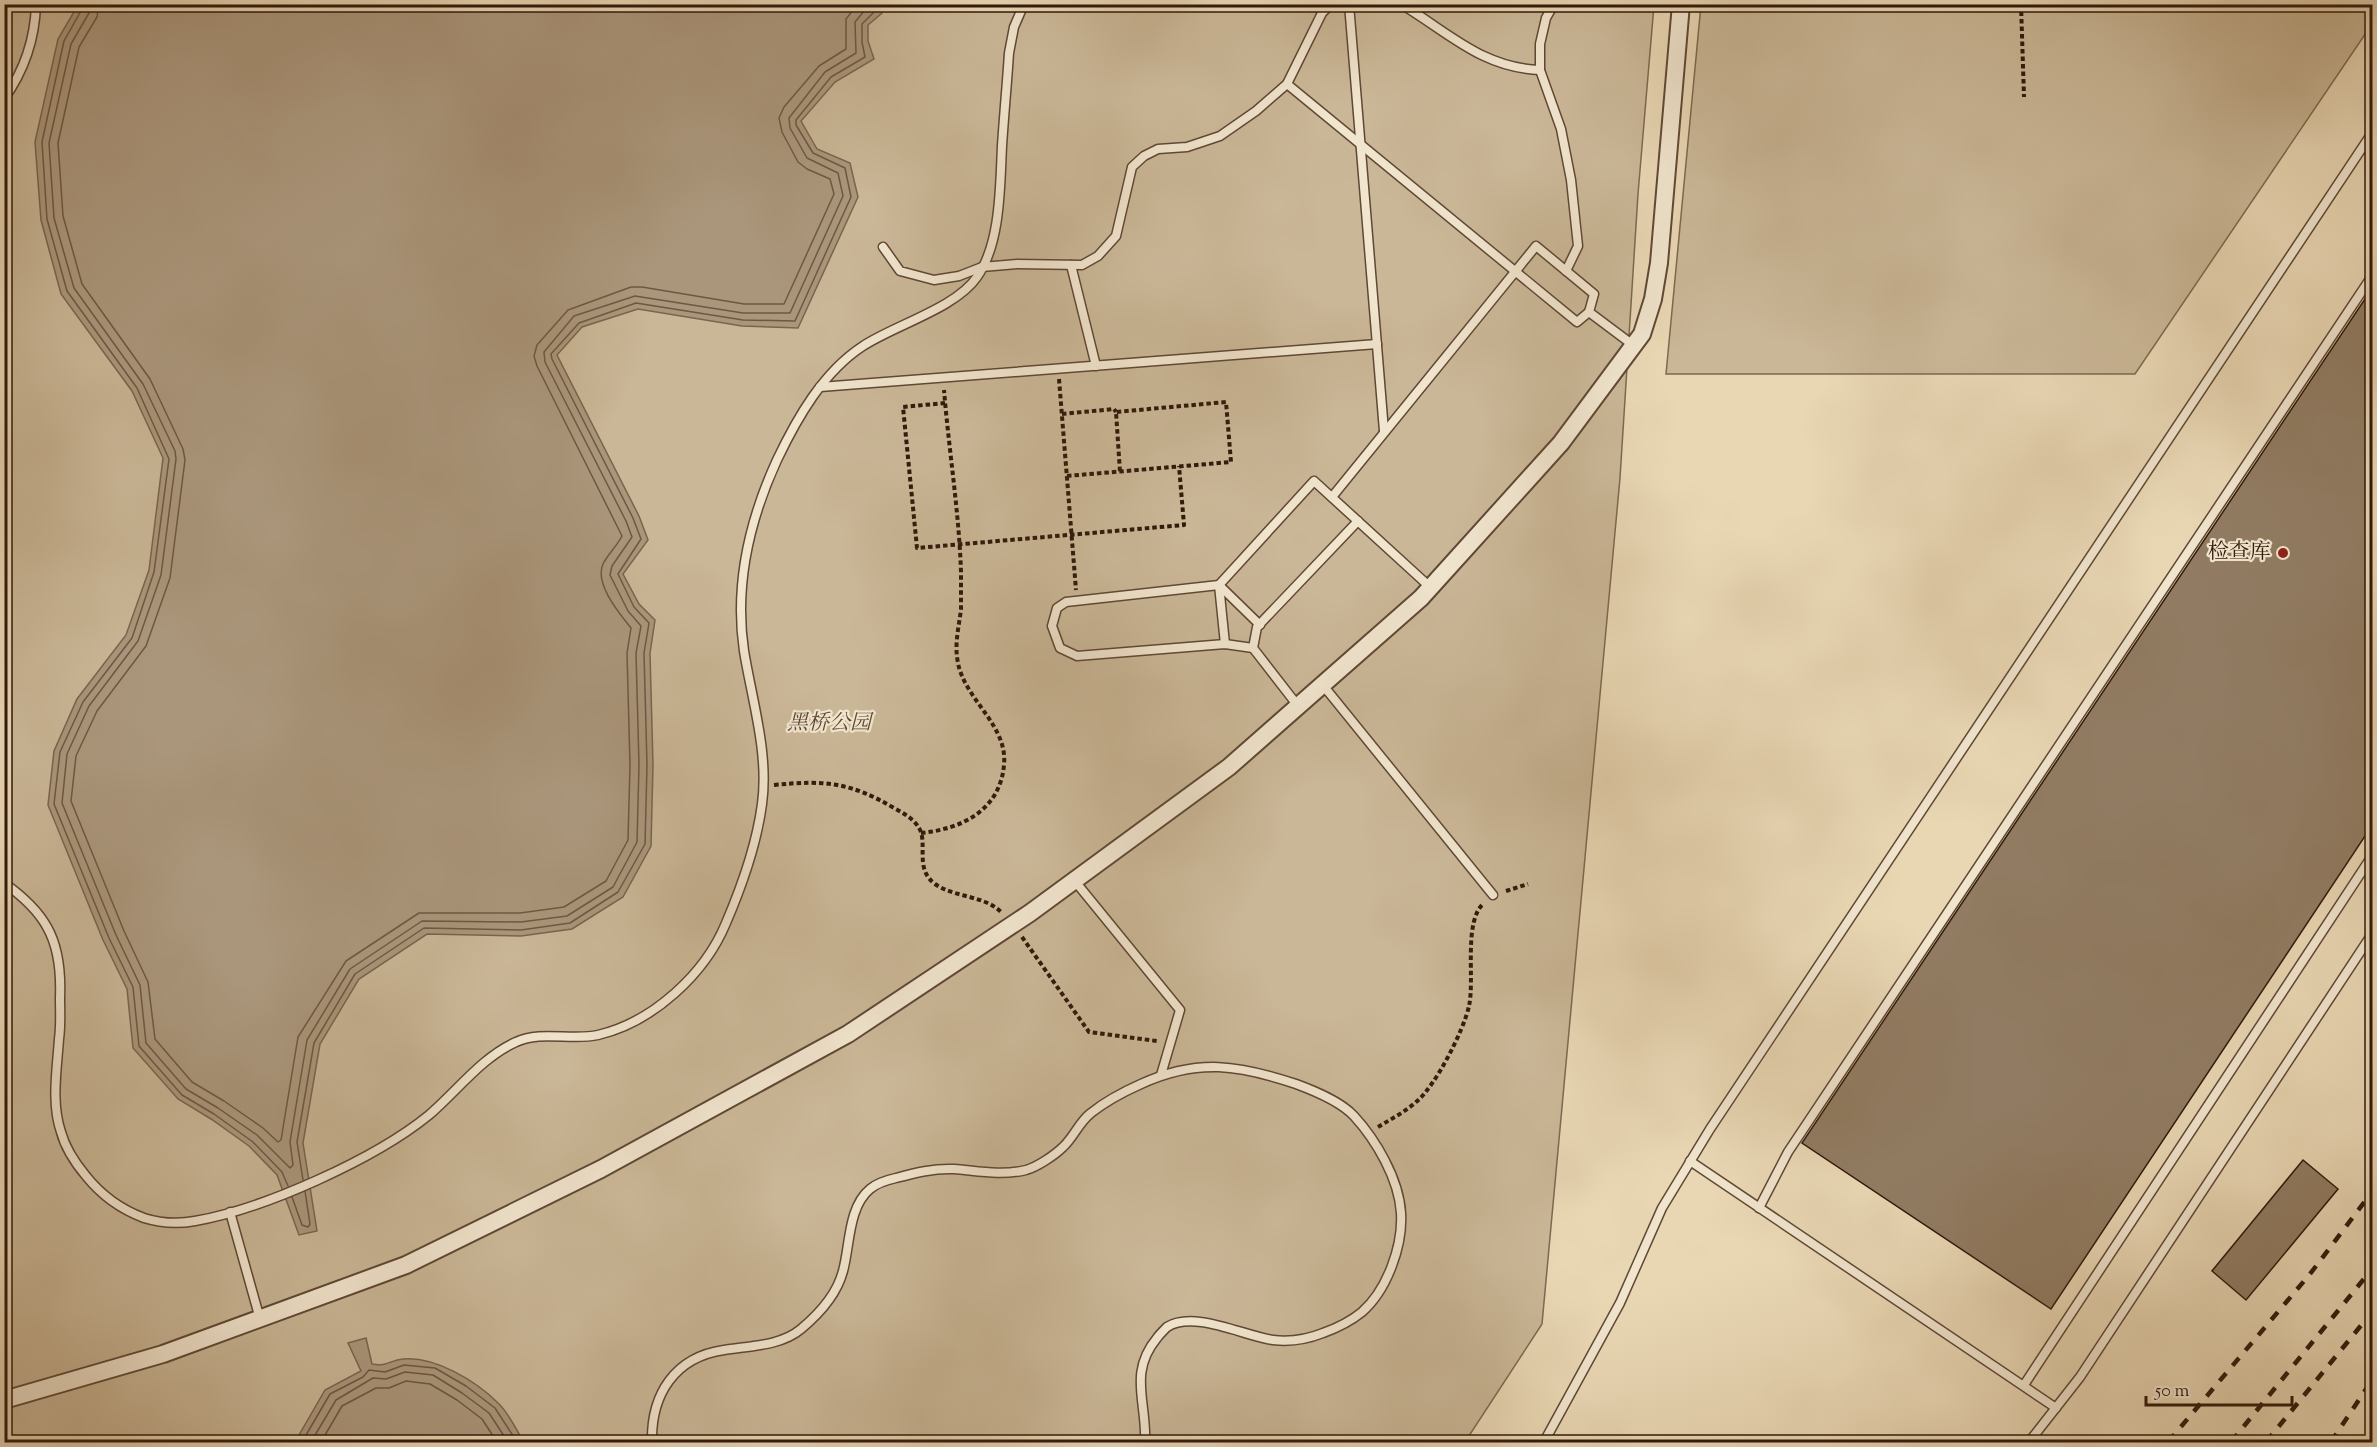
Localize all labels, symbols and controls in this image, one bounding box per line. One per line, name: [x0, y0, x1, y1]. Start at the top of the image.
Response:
place label: 检查库: [2208, 538, 2271, 568]
marker: 检查库: [2276, 546, 2290, 560]
park label: 黑桥公园: [787, 709, 874, 739]
scale bar: [2146, 1369, 2292, 1407]
text: 50 m: [2154, 1379, 2190, 1405]

